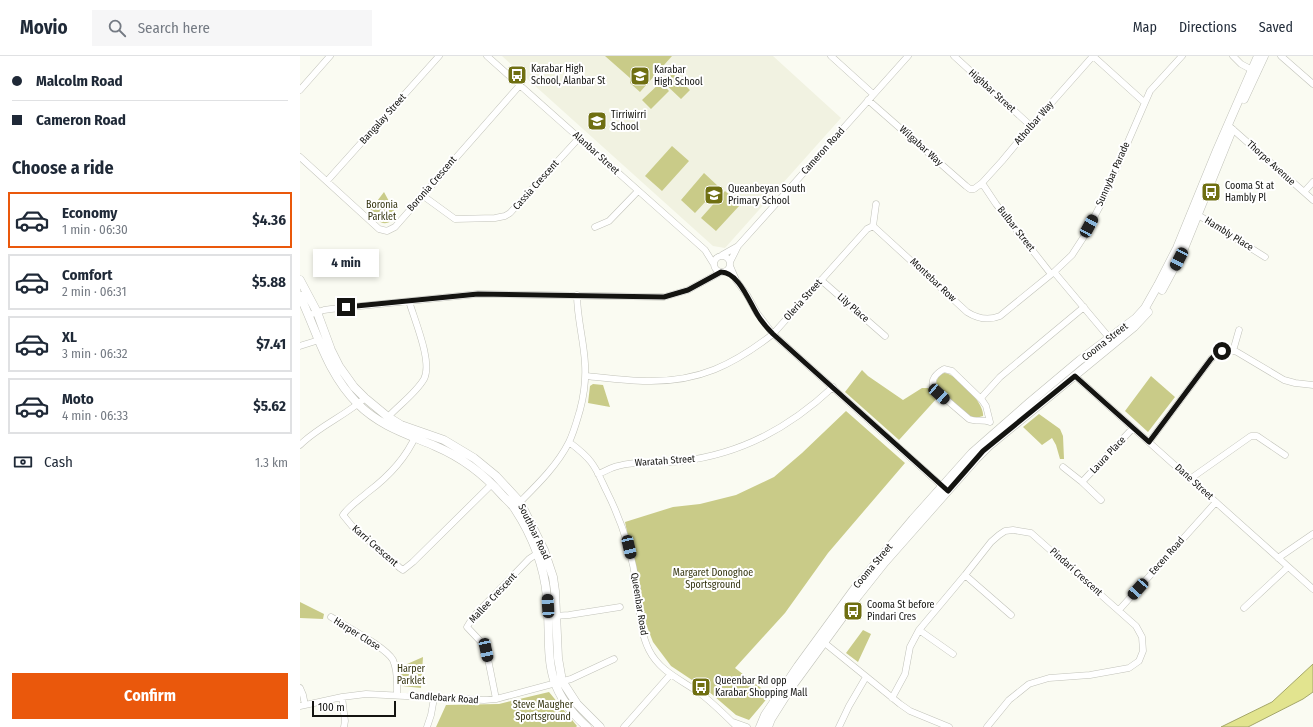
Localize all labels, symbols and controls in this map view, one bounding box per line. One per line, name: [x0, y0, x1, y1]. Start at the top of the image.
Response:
search box: [92, 10, 372, 46]
text: Movio: [20, 16, 68, 39]
icon: search: [106, 17, 128, 39]
text: Search here: [138, 19, 210, 37]
text: Map: [1133, 19, 1157, 36]
text: Directions: [1179, 19, 1237, 36]
text: Saved: [1259, 19, 1293, 36]
place label: Karabar High School, Alanbar St: [531, 63, 606, 87]
bus stop icon: Karabar High School, Alanbar St: [506, 64, 528, 86]
place label: Karabar High School: [654, 64, 703, 88]
school or university icon: Karabar High School: [629, 65, 651, 87]
street label: Highbar Street: [966, 67, 1019, 116]
text: Malcolm Road: [36, 72, 123, 90]
street label: Bangalay Street: [357, 91, 409, 147]
street label: Atholbar Way: [1012, 98, 1057, 147]
place label: Tirriwirri School: [611, 109, 646, 133]
school or university icon: Tirriwirri School: [586, 110, 608, 132]
text: Cameron Road: [36, 111, 126, 129]
street label: Wilgabar Way: [897, 123, 946, 169]
street label: Cameron Road: [799, 125, 847, 177]
street label: Alanbar Street: [570, 129, 622, 178]
street label: Thorpe Avenue: [1244, 138, 1298, 188]
street label: Sunnybar Parade: [1093, 140, 1133, 208]
street label: Boronia Crescent: [405, 153, 460, 214]
text: Choose a ride: [12, 157, 114, 179]
street label: Cassia Crescent: [510, 157, 562, 212]
place label: Cooma St at Hambly Pl: [1225, 180, 1275, 204]
bus stop icon: Cooma St at Hambly Pl: [1200, 181, 1222, 203]
place label: Queanbeyan South Primary School: [728, 183, 806, 207]
school or university icon: Queanbeyan South Primary School: [703, 184, 725, 206]
park label: Boronia Parklet: [366, 199, 398, 223]
icon: car: [14, 202, 50, 238]
text: Economy: [62, 204, 117, 222]
street label: Bulbar Street: [995, 204, 1038, 255]
text: $4.36: [252, 211, 286, 229]
car: [1078, 213, 1100, 239]
street label: Hambly Place: [1203, 214, 1256, 254]
text: 1 min · 06:30: [62, 222, 128, 237]
car: [1168, 246, 1190, 272]
callout: 4 min: [313, 249, 379, 277]
text: 4 min: [331, 255, 361, 270]
street label: Montebar Row: [907, 256, 959, 305]
icon: car: [14, 264, 50, 300]
text: Comfort: [62, 266, 113, 284]
text: $5.88: [252, 273, 286, 291]
street label: Oleria Street: [781, 276, 825, 323]
text: 2 min · 06:31: [62, 284, 127, 299]
street label: Lily Place: [835, 291, 871, 325]
route end: [337, 298, 355, 316]
street label: Cooma Street: [1080, 320, 1131, 364]
icon: car: [14, 326, 50, 362]
text: XL: [62, 328, 77, 346]
text: $7.41: [256, 335, 286, 353]
route start: [1213, 342, 1231, 360]
text: 3 min · 06:32: [62, 346, 128, 361]
car: [926, 382, 952, 406]
icon: car: [14, 388, 50, 424]
text: Moto: [62, 390, 94, 408]
text: $5.62: [253, 397, 286, 415]
text: 4 min · 06:33: [62, 408, 128, 423]
street label: Laura Place: [1088, 434, 1128, 476]
icon: cash: [12, 451, 34, 473]
text: Cash: [44, 453, 73, 471]
street label: Waratah Street: [634, 453, 696, 469]
text: 1.3 km: [255, 455, 288, 470]
street label: Dane Street: [1172, 462, 1216, 503]
street label: Southbar Road: [515, 502, 553, 562]
street label: Karri Crescent: [350, 523, 401, 570]
car: [620, 534, 638, 560]
street label: Eecen Road: [1147, 535, 1187, 577]
street label: Cooma Street: [851, 541, 896, 591]
street label: Pindari Crescent: [1047, 545, 1105, 599]
park label: Margaret Donoghoe Sportsground: [673, 567, 753, 591]
street label: Mallee Crescent: [467, 570, 520, 626]
street label: Queenbar Road: [628, 572, 650, 636]
car: [1126, 576, 1150, 602]
car: [541, 594, 555, 618]
place label: Cooma St before Pindari Cres: [867, 599, 935, 623]
bus stop icon: Cooma St before Pindari Cres: [842, 600, 864, 622]
street label: Harper Close: [332, 615, 383, 653]
car: [478, 637, 494, 663]
park label: Harper Parklet: [397, 663, 426, 687]
button: Confirm: [12, 673, 288, 719]
place label: Queenbar Rd opp Karabar Shopping Mall: [715, 675, 808, 699]
bus stop icon: Queenbar Rd opp Karabar Shopping Mall: [690, 676, 712, 698]
street label: Candlebark Road: [409, 690, 479, 706]
scale bar: [312, 699, 396, 718]
park label: Steve Maugher Sportsground: [513, 699, 574, 723]
text: 100 m: [318, 701, 345, 714]

